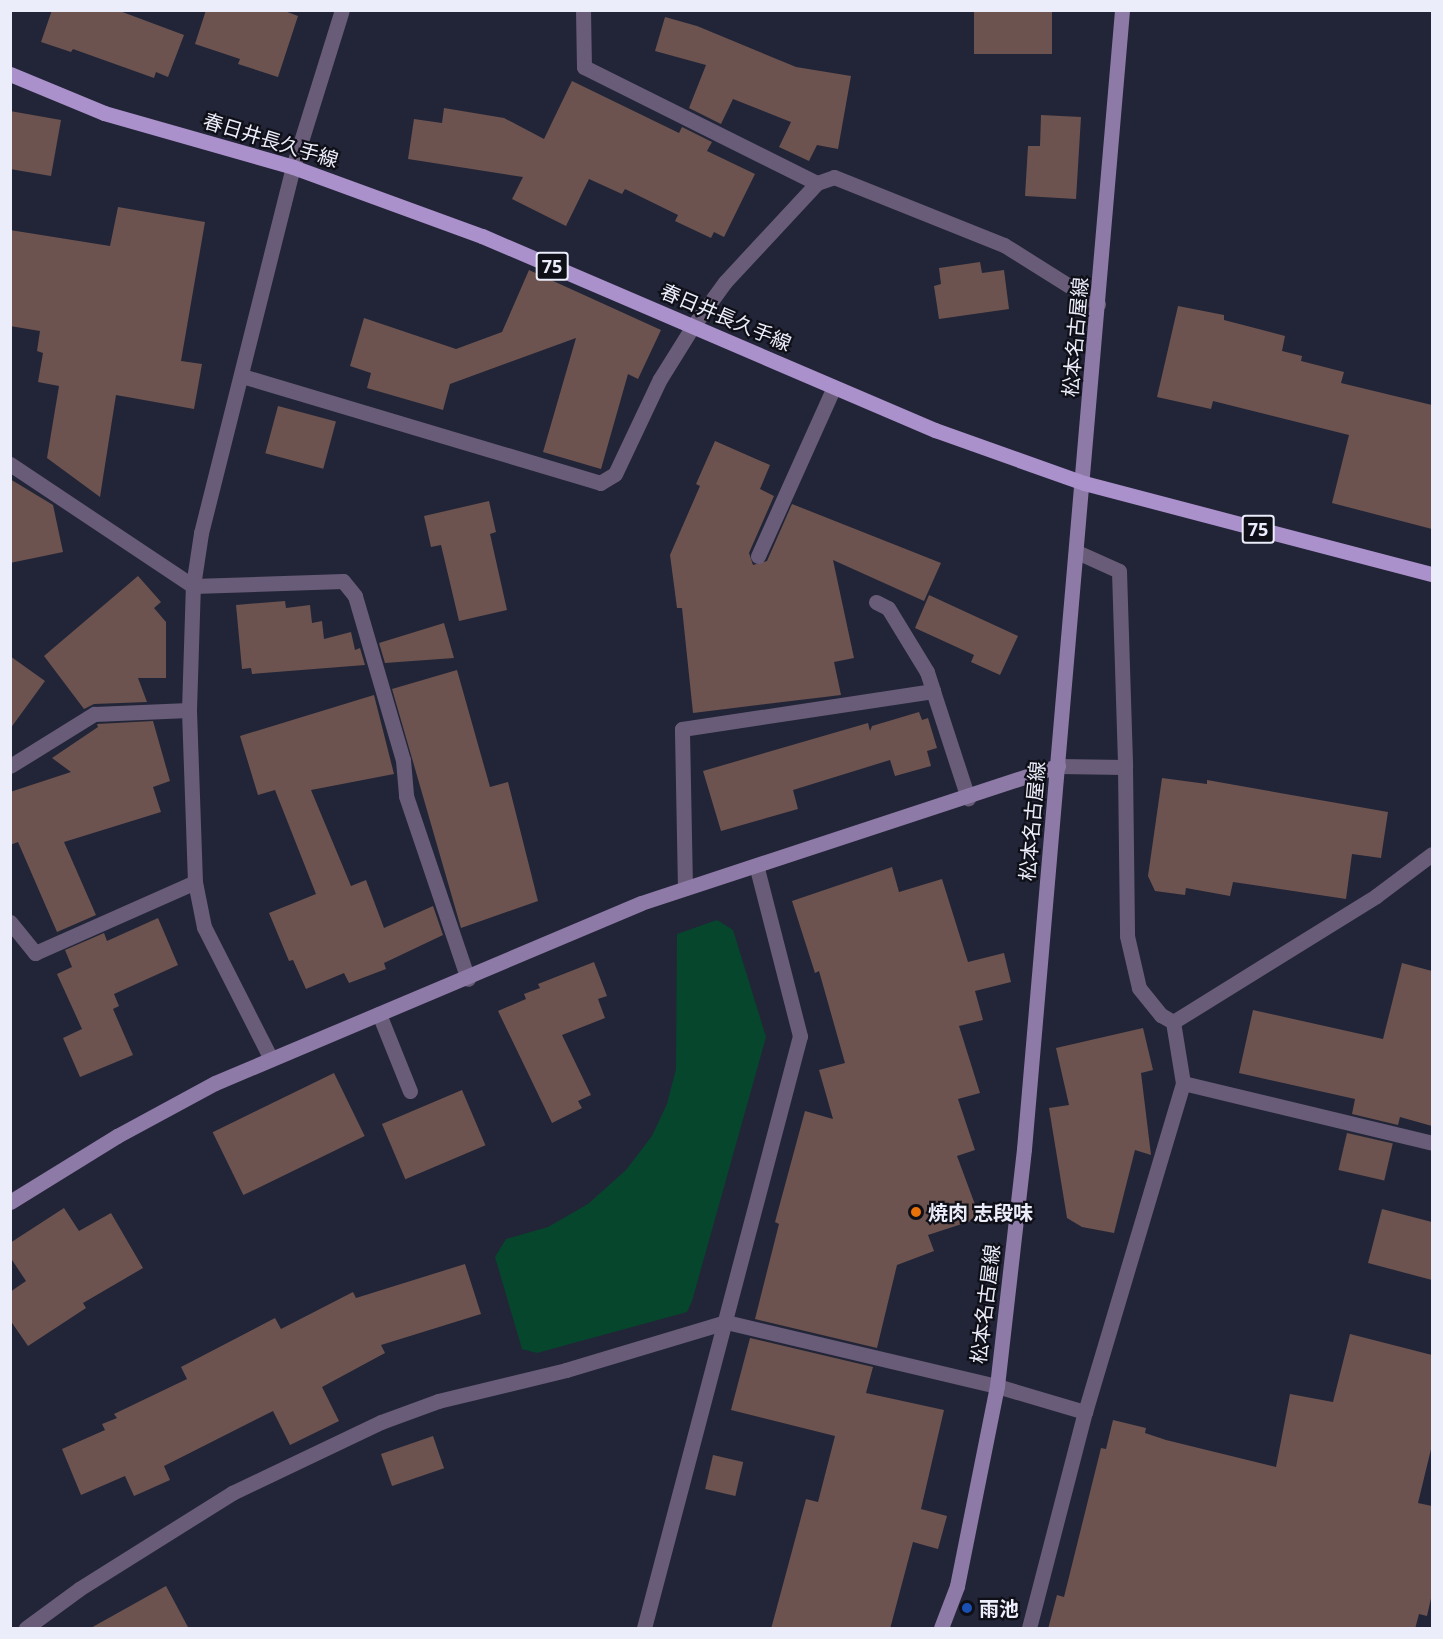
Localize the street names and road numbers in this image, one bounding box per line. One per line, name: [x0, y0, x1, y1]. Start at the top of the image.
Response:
street label: 春日井長久手線: [201, 108, 341, 172]
road number: 75: [536, 251, 568, 281]
street label: 松本名古屋線: [1058, 276, 1092, 398]
street label: 春日井長久手線: [657, 279, 795, 355]
road number: 75: [1242, 514, 1274, 544]
street label: 松本名古屋線: [1015, 760, 1049, 882]
street label: 松本名古屋線: [966, 1243, 1004, 1365]

